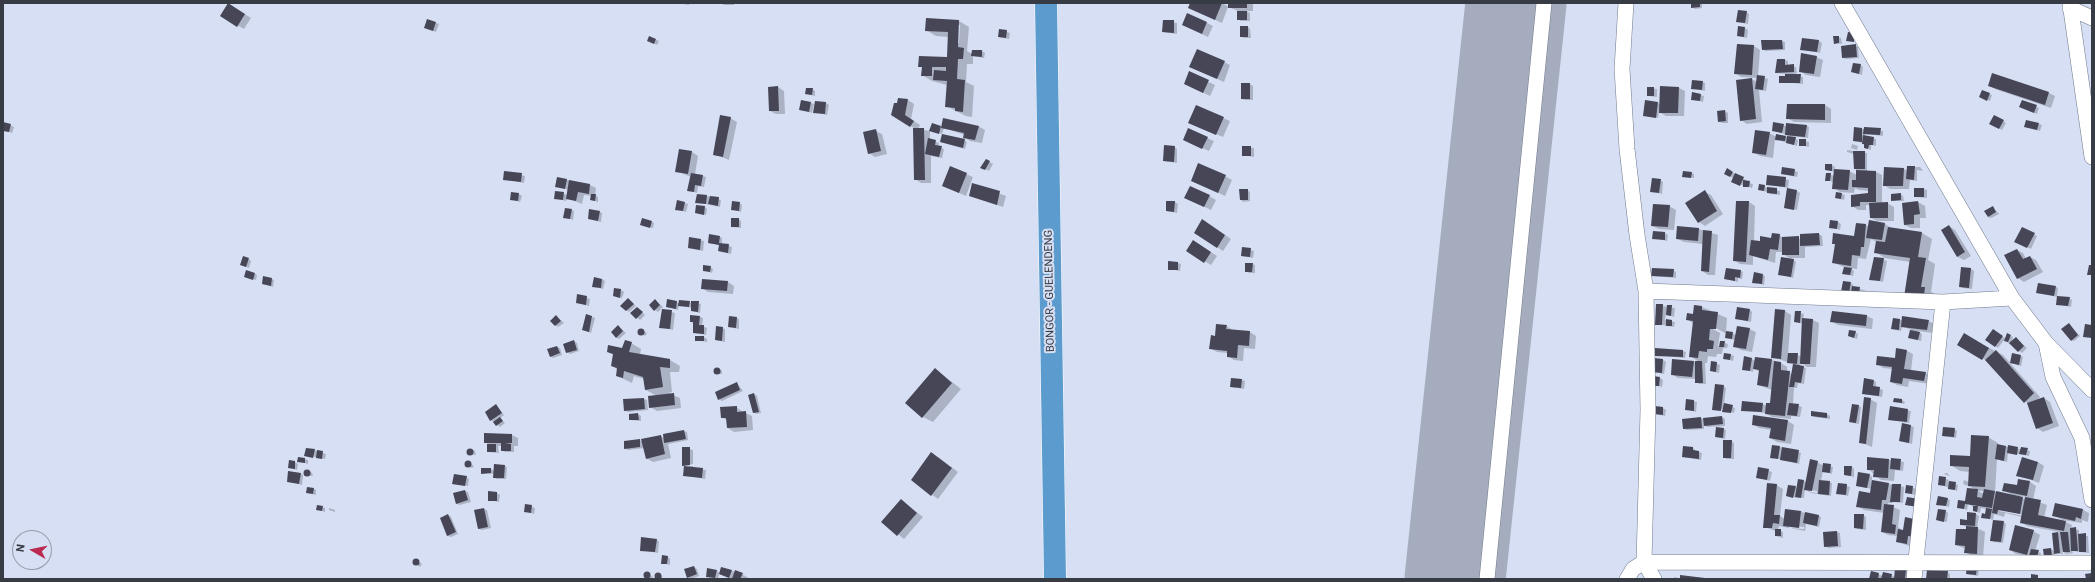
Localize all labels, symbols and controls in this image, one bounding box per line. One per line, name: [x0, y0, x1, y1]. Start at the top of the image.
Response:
street label: BONGOR - GUELENDENG: [1042, 230, 1058, 352]
north arrow: [12, 530, 52, 570]
text: N: [14, 543, 28, 553]

